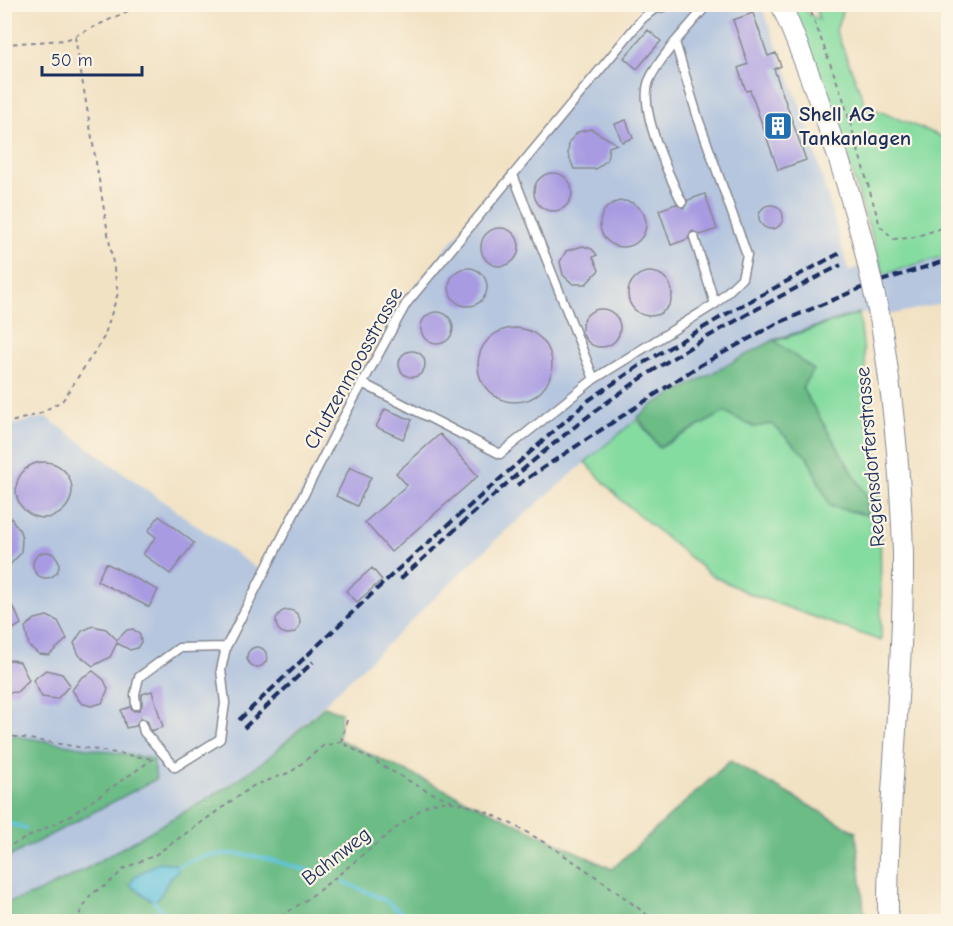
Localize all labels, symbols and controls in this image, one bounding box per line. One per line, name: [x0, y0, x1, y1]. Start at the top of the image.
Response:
scale bar: [42, 39, 142, 77]
text: 50 m: [51, 50, 93, 71]
place label: Shell AG Tankanlagen: [799, 102, 911, 150]
building icon: Shell AG Tankanlagen: [762, 110, 794, 142]
street label: Chutzenmoosstrasse: [299, 283, 407, 453]
street label: Regensdorferstrasse: [850, 366, 890, 548]
street label: Bahnweg: [297, 822, 375, 890]

